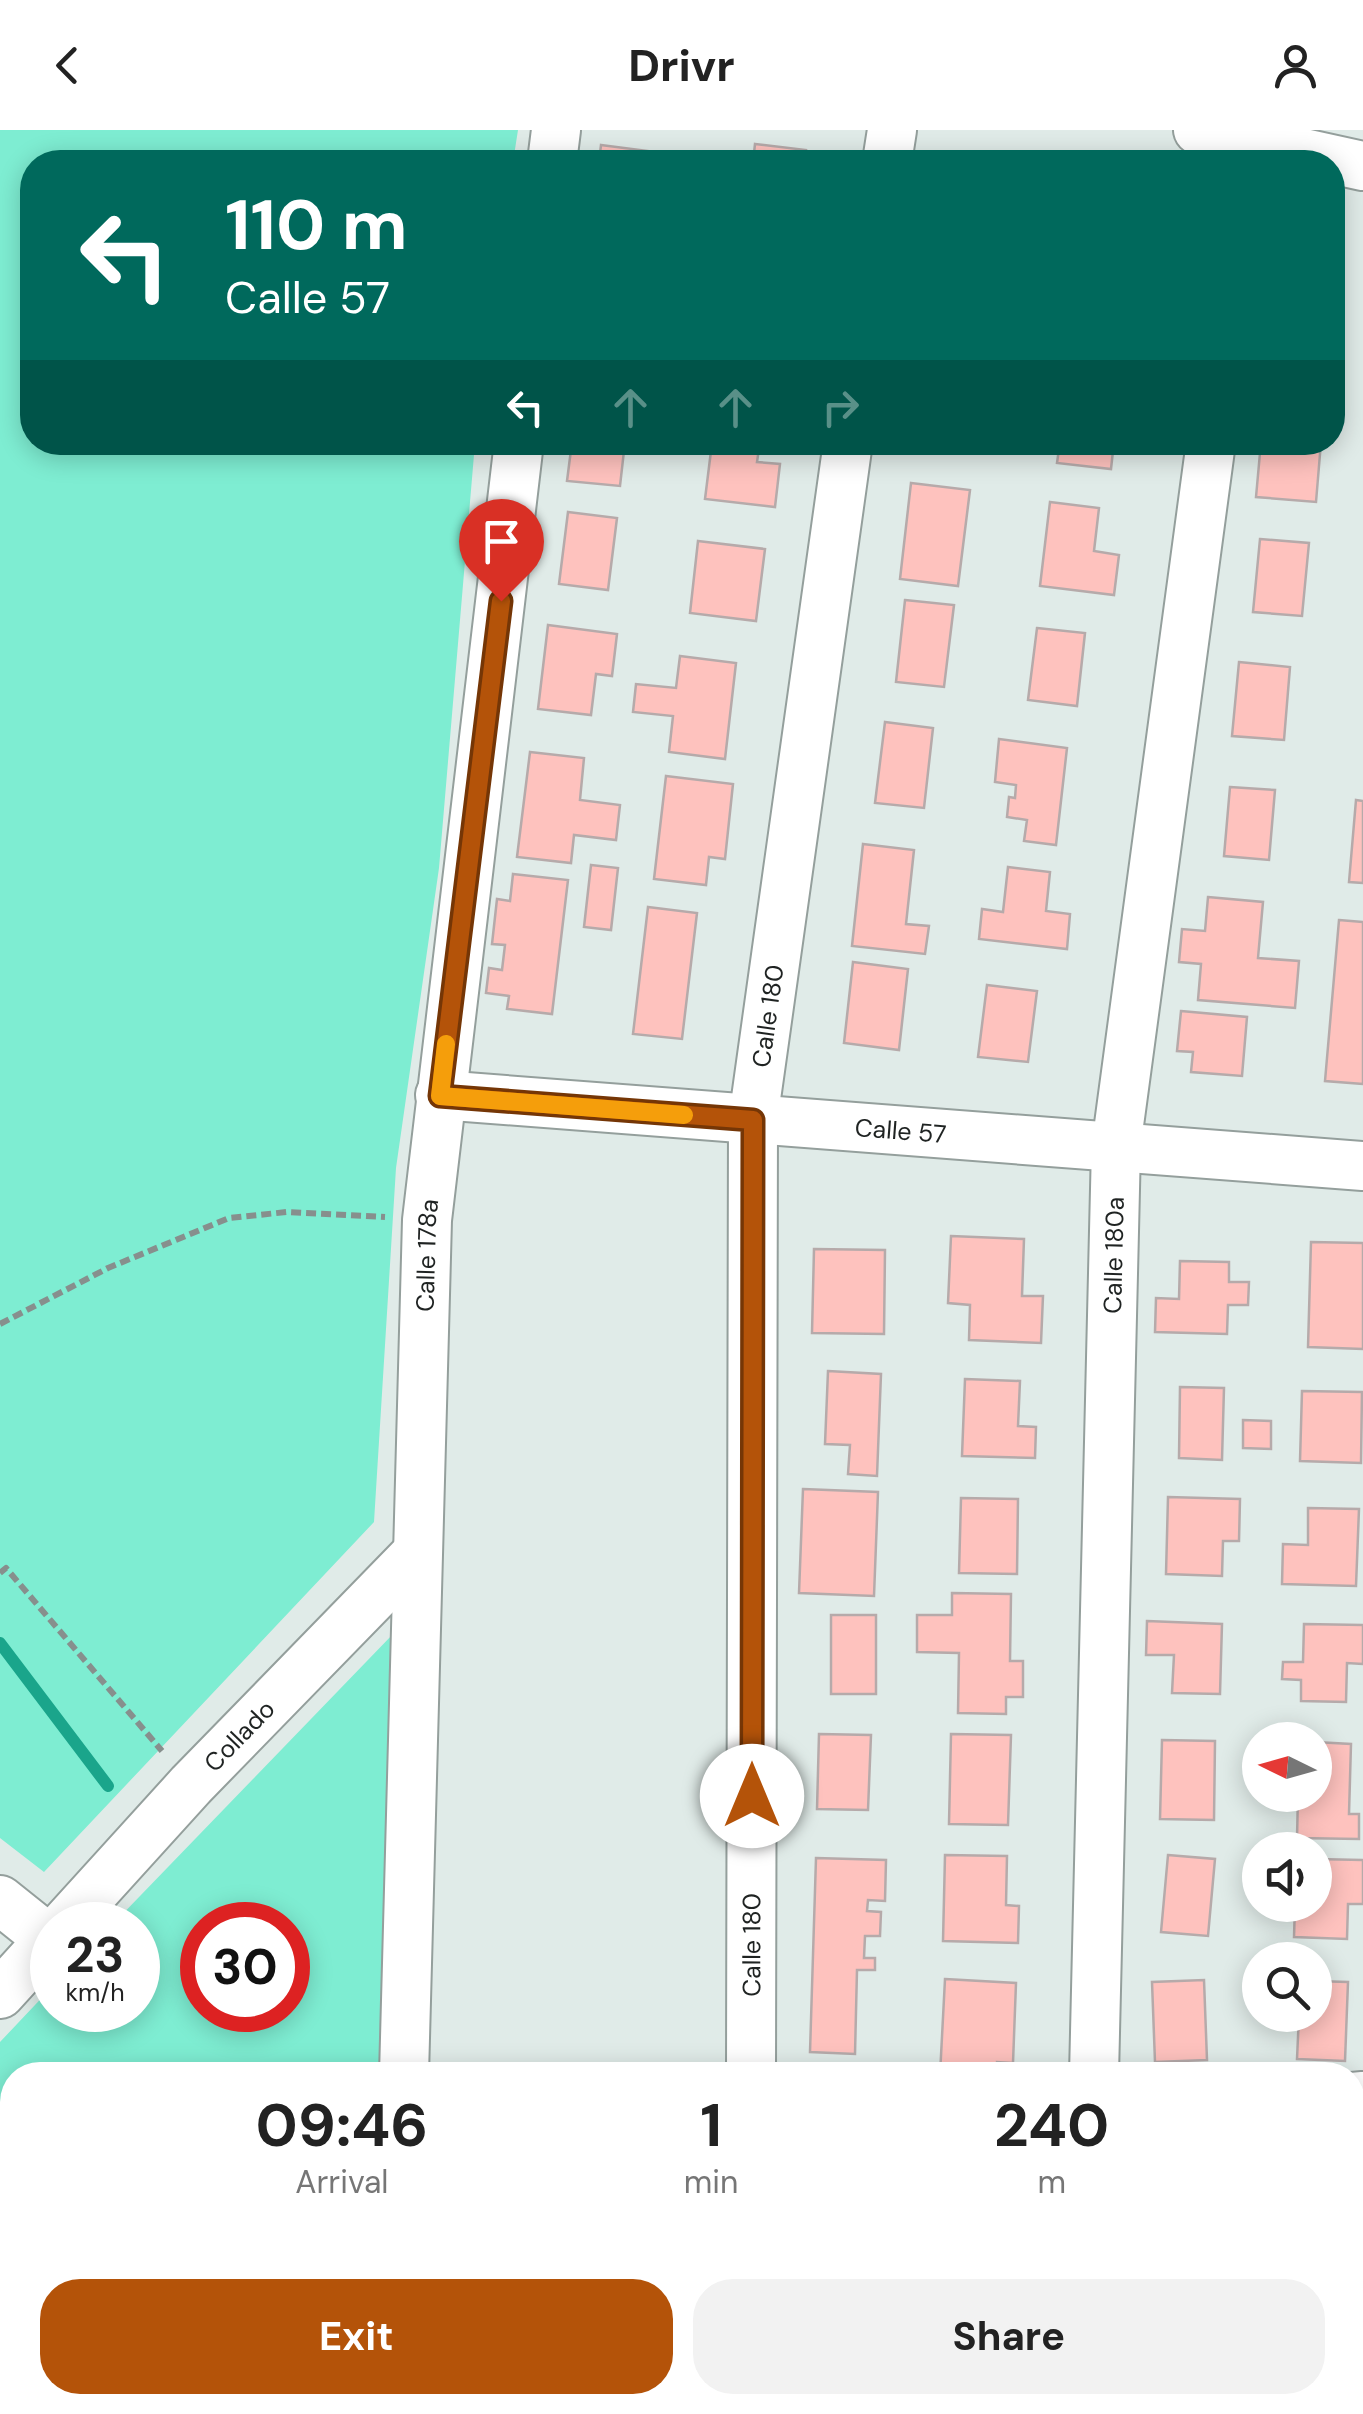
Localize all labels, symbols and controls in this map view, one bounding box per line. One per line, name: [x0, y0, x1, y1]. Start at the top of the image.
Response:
text: Drivr: [628, 36, 735, 95]
icon: back: [40, 38, 95, 93]
icon: person: [1268, 38, 1323, 93]
text: 110 m: [225, 180, 408, 271]
icon: left: [60, 190, 190, 320]
text: Calle 57: [225, 268, 390, 327]
icon: left: [498, 380, 553, 435]
icon: ahead: [603, 380, 658, 435]
icon: ahead: [708, 380, 763, 435]
icon: right: [813, 380, 868, 435]
pin: [459, 499, 544, 602]
icon: arrive: [474, 514, 529, 569]
street label: Calle 180: [744, 962, 791, 1070]
street label: Calle 57: [854, 1110, 948, 1150]
street label: Calle 180a: [1096, 1196, 1131, 1314]
street label: Calle 178a: [408, 1197, 446, 1312]
street label: Collado: [197, 1693, 282, 1779]
north arrow: [1242, 1722, 1332, 1812]
map controls: [1242, 1722, 1332, 2032]
position arrow: [700, 1744, 804, 1848]
button: sound: [1242, 1832, 1332, 1922]
street label: Calle 180: [735, 1893, 768, 1997]
speed limit sign: 30: [180, 1902, 310, 2032]
text: 23: [66, 1922, 125, 1988]
button: search: [1242, 1942, 1332, 2032]
text: km/h: [65, 1976, 125, 2009]
text: 09:46: [256, 2086, 428, 2165]
text: 1: [700, 2086, 722, 2165]
text: 240: [994, 2086, 1109, 2165]
text: Arrival: [295, 2161, 389, 2203]
text: min: [684, 2161, 738, 2203]
text: m: [1037, 2161, 1066, 2203]
button: Exit: [40, 2279, 673, 2394]
button: Share: [693, 2279, 1325, 2394]

